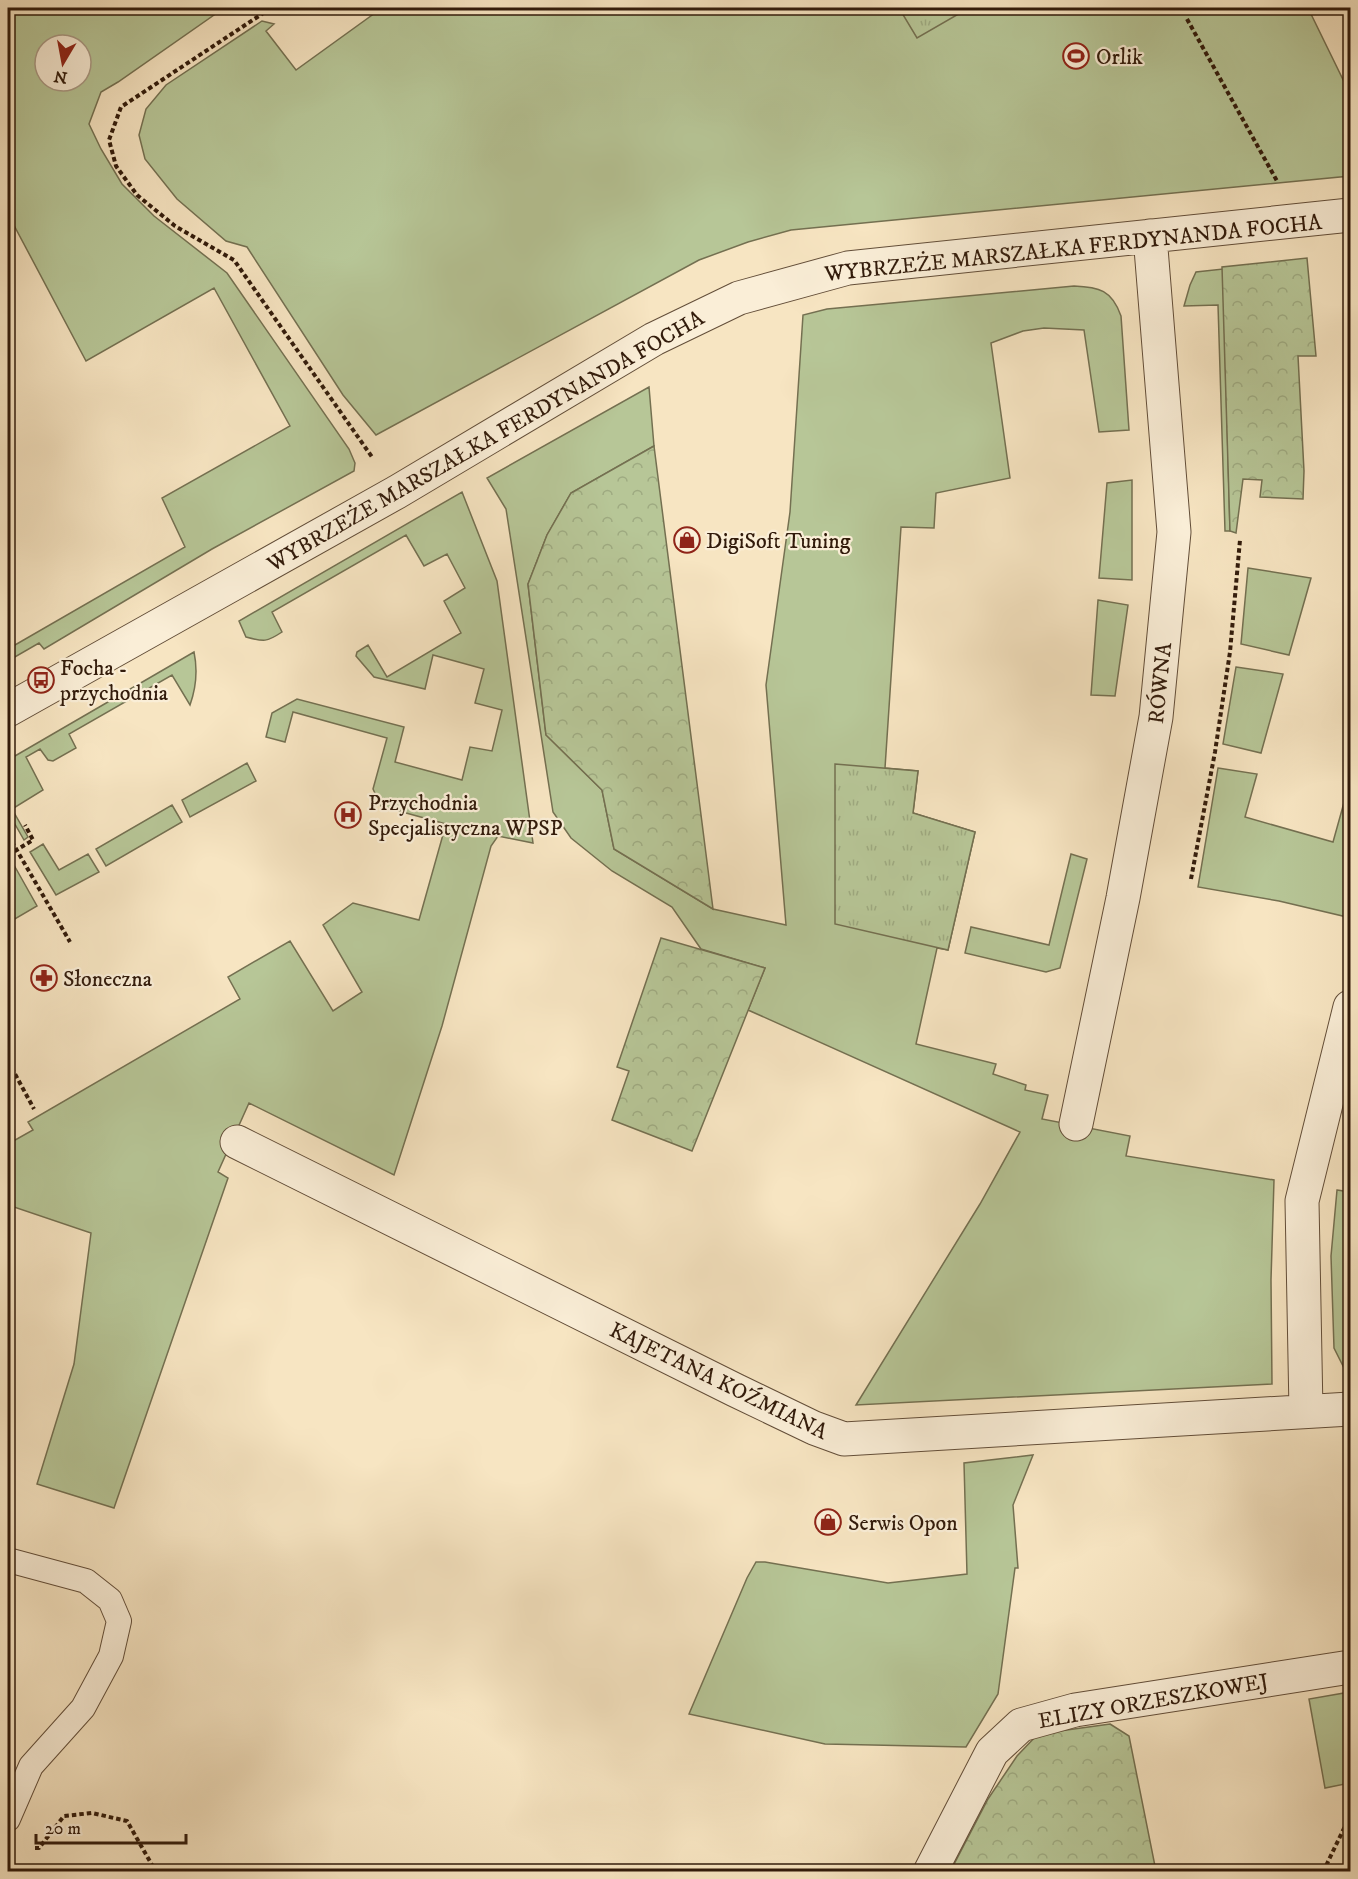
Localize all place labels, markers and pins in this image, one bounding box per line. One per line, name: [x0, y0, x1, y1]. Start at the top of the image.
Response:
sports icon: Orlik: [1061, 41, 1091, 71]
place label: Orlik: [1096, 44, 1143, 71]
shop icon: DigiSoft Tuning: [672, 525, 702, 555]
place label: DigiSoft Tuning: [706, 528, 851, 555]
place label: Focha - przychodnia: [59, 655, 169, 707]
bus stop icon: Focha - przychodnia: [26, 665, 56, 695]
place label: Przychodnia Specjalistyczna WPSP: [368, 790, 563, 842]
hospital icon: Przychodnia Specjalistyczna WPSP: [333, 800, 363, 830]
pharmacy icon: Słoneczna: [29, 963, 59, 993]
place label: Słoneczna: [63, 966, 153, 993]
shop icon: Serwis Opon: [813, 1507, 843, 1537]
place label: Serwis Opon: [848, 1510, 958, 1537]

